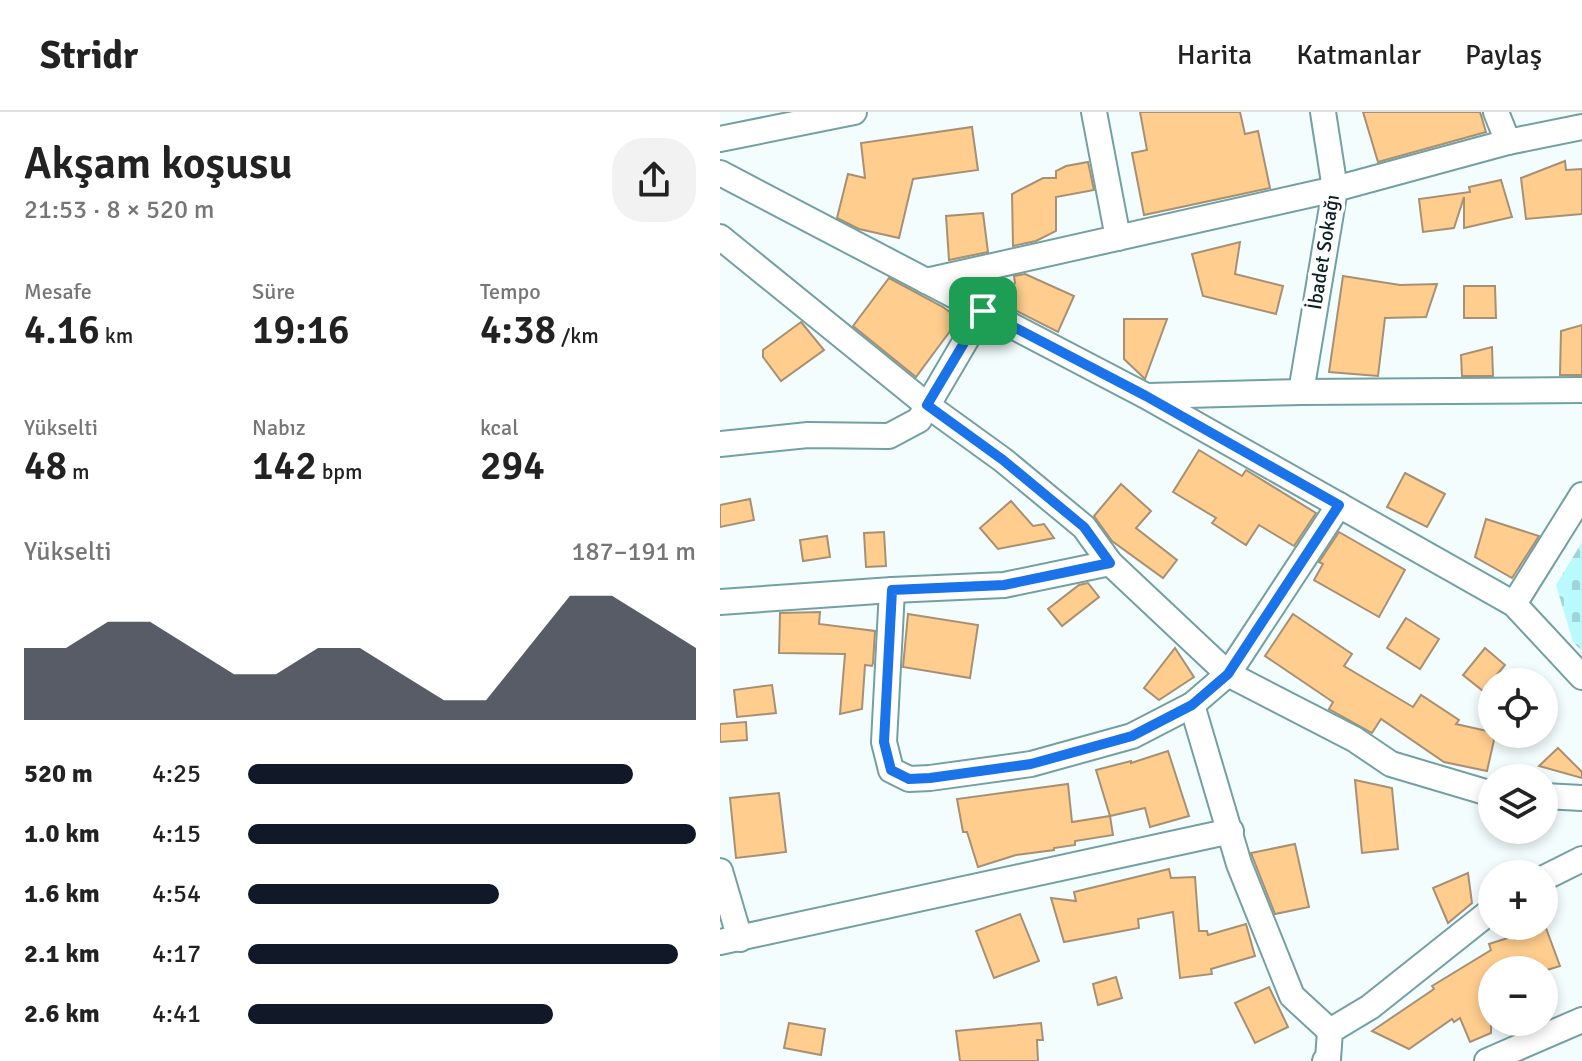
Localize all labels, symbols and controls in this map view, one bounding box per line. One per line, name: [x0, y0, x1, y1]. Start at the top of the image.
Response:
text: Stridr: [40, 32, 138, 79]
text: Harita: [1177, 38, 1252, 72]
text: Katmanlar: [1296, 38, 1421, 72]
text: Paylaş: [1465, 38, 1542, 72]
text: Akşam koşusu: [24, 137, 293, 191]
button: share: [612, 138, 696, 222]
street label: İbadet Sokağı: [1302, 193, 1345, 311]
text: 21:53 · 8 × 520 m: [24, 194, 215, 226]
pin: [949, 277, 1017, 345]
text: Mesafe: [24, 278, 92, 305]
text: Süre: [252, 278, 295, 305]
text: Tempo: [480, 278, 541, 305]
icon: arrive: [961, 289, 1005, 333]
text: 4.16: [24, 305, 100, 355]
text: 19:16: [252, 305, 350, 355]
text: 4:38: [480, 305, 556, 355]
text: km: [100, 322, 133, 349]
text: /km: [556, 322, 599, 349]
text: Yükselti: [24, 414, 98, 441]
text: Nabız: [252, 414, 306, 441]
text: kcal: [480, 414, 519, 441]
text: 48: [24, 441, 67, 491]
text: 142: [252, 441, 317, 491]
text: 294: [480, 441, 545, 491]
text: m: [67, 458, 90, 485]
text: bpm: [317, 458, 362, 485]
text: Yükselti: [24, 536, 112, 568]
text: 187–191 m: [572, 536, 696, 568]
map controls: [1478, 668, 1558, 1036]
button: locate: [1478, 668, 1558, 748]
text: 520 m: [24, 758, 93, 790]
text: 4:25: [152, 758, 201, 790]
button: layers: [1478, 764, 1558, 844]
text: 1.0 km: [24, 818, 100, 850]
text: 4:15: [152, 818, 201, 850]
button: +: [1478, 860, 1558, 940]
text: 1.6 km: [24, 878, 100, 910]
text: 4:54: [152, 878, 201, 910]
text: 2.1 km: [24, 938, 100, 970]
text: 4:17: [152, 938, 201, 970]
button: −: [1478, 956, 1558, 1036]
text: 2.6 km: [24, 998, 100, 1030]
text: 4:41: [152, 998, 201, 1030]

